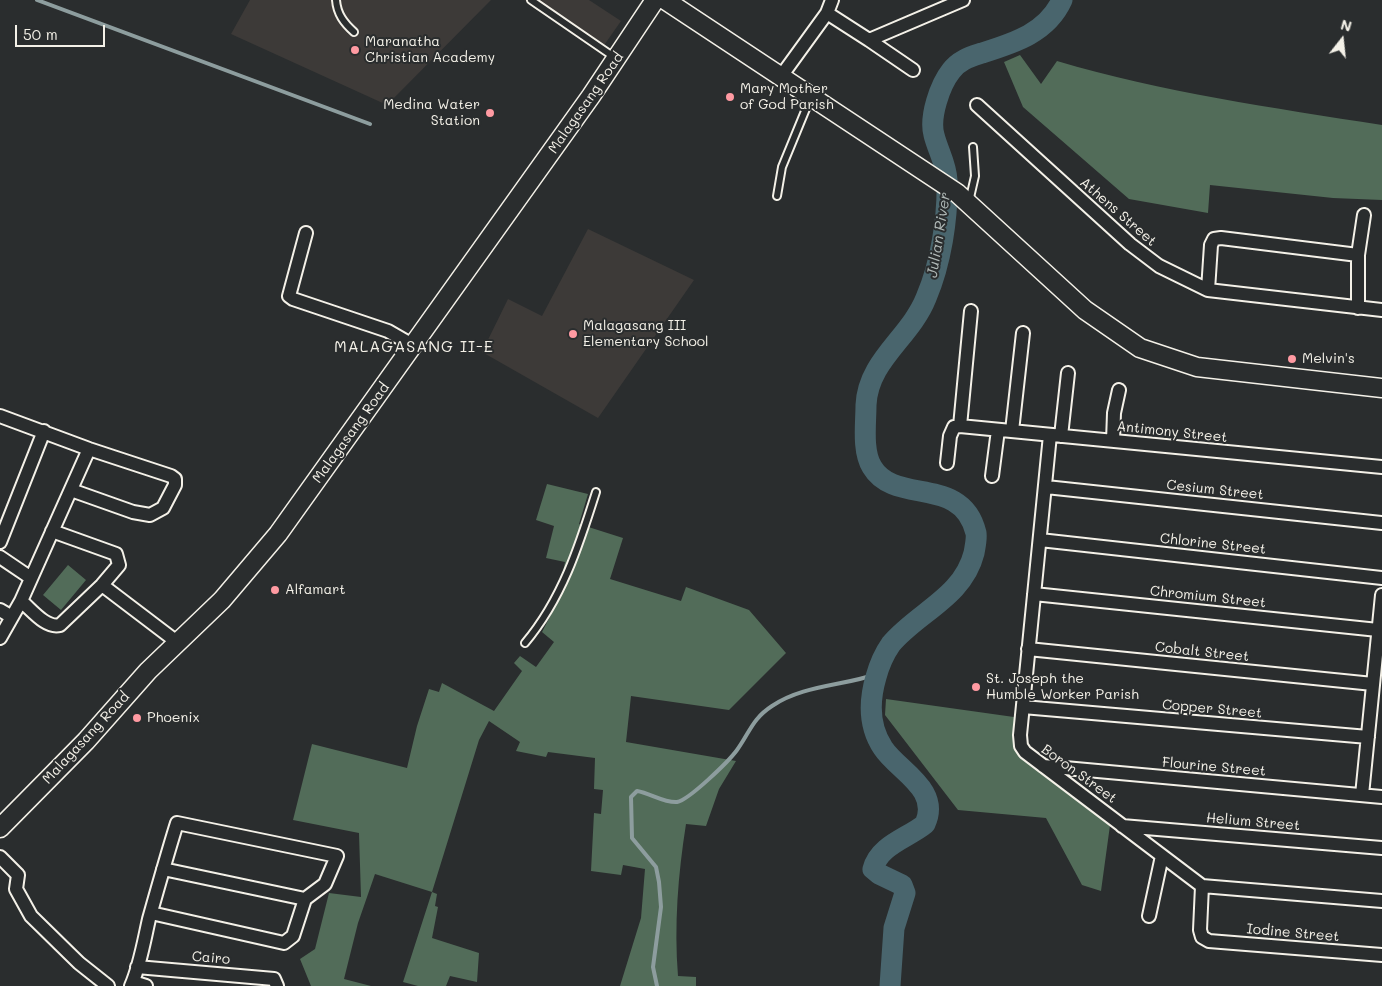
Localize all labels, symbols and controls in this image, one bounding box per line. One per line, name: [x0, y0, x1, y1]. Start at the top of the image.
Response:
text: N: [1339, 14, 1354, 36]
scale bar: [18, 15, 108, 47]
north arrow: [1317, 15, 1367, 65]
text: 50 m: [23, 24, 58, 44]
place label: Maranatha Christian Academy: [365, 34, 495, 66]
marker: Maranatha Christian Academy: [349, 44, 361, 56]
street label: Malagasang Road: [545, 49, 627, 157]
place label: Mary Mother of God Parish: [740, 81, 834, 114]
marker: Mary Mother of God Parish: [724, 91, 736, 103]
place label: Medina Water Station: [383, 97, 480, 130]
marker: Medina Water Station: [484, 107, 496, 119]
street label: Athens Street: [1076, 174, 1160, 250]
water label: Julian River: [923, 191, 955, 279]
place label: Malagasang III Elementary School: [583, 318, 709, 351]
marker: Malagasang III Elementary School: [567, 328, 579, 340]
district label: MALAGASANG II-E: [332, 337, 496, 357]
place label: Melvin's: [1302, 351, 1355, 367]
marker: Melvin's: [1286, 353, 1298, 365]
street label: Malagasang Road: [309, 380, 393, 486]
street label: Antimony Street: [1116, 418, 1228, 446]
street label: Cesium Street: [1166, 477, 1264, 503]
street label: Chlorine Street: [1159, 530, 1267, 558]
place label: Alfamart: [285, 582, 345, 598]
street label: Chromium Street: [1149, 583, 1267, 611]
marker: Alfamart: [269, 584, 281, 596]
street label: Cobalt Street: [1154, 639, 1250, 665]
place label: St. Joseph the Humble Worker Parish: [986, 671, 1139, 704]
marker: St. Joseph the Humble Worker Parish: [970, 681, 982, 693]
street label: Malagasang Road: [39, 688, 133, 788]
street label: Copper Street: [1161, 696, 1263, 722]
place label: Phoenix: [147, 710, 200, 726]
marker: Phoenix: [131, 712, 143, 724]
street label: Boron Street: [1038, 741, 1120, 807]
street label: Flourine Street: [1161, 754, 1267, 780]
street label: Helium Street: [1205, 810, 1301, 834]
street label: Iodine Street: [1246, 921, 1340, 945]
street label: Cairo: [191, 948, 231, 968]

